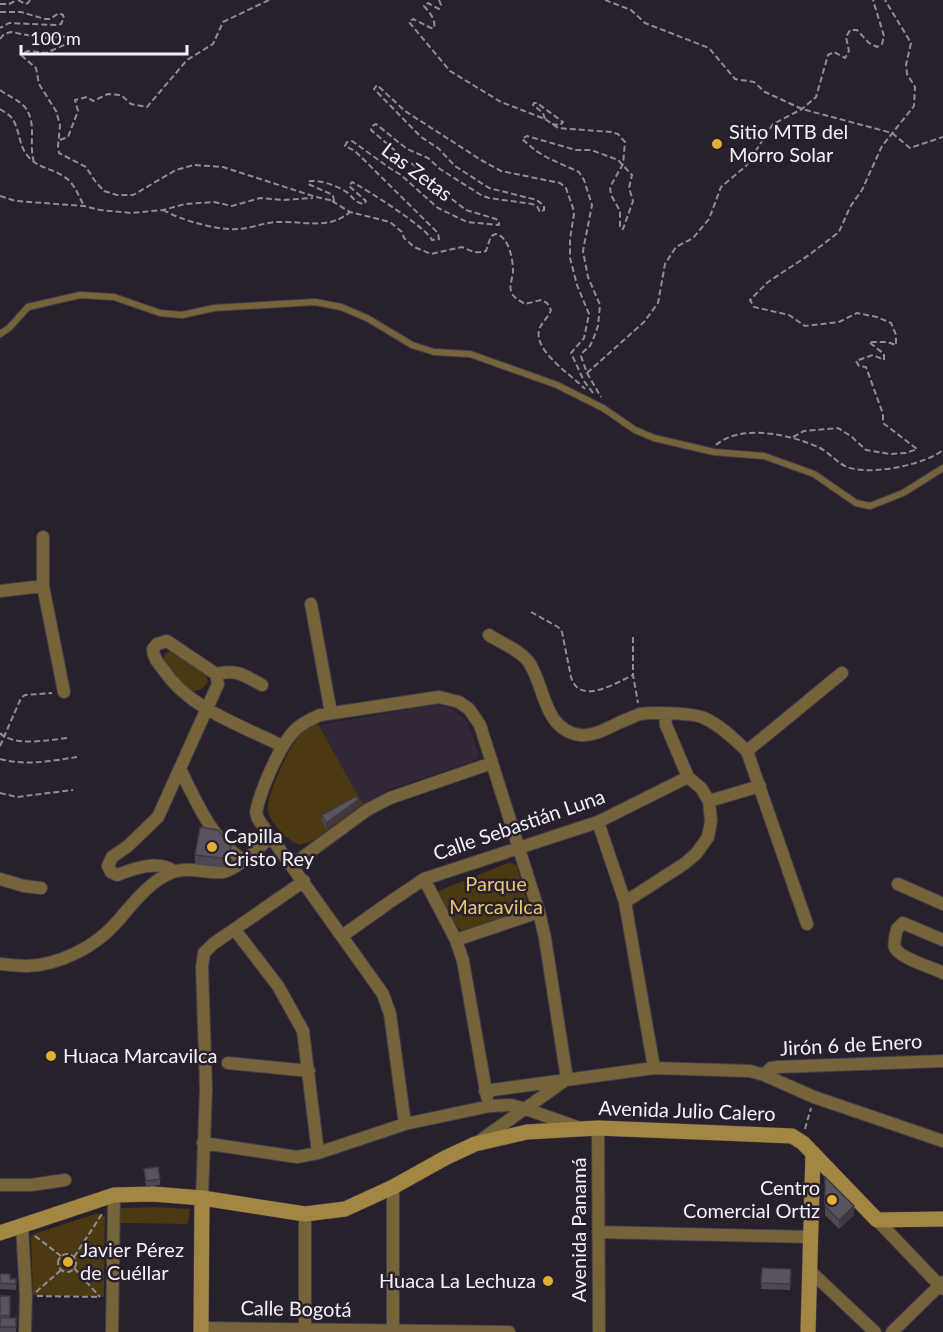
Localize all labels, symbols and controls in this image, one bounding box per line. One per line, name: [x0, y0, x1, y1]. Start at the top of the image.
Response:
scale bar: [21, 18, 188, 56]
text: 100 m: [30, 27, 81, 49]
place label: Sitio MTB del Morro Solar: [729, 119, 848, 166]
street label: Las Zetas: [378, 137, 457, 205]
marker: Sitio MTB del Morro Solar: [710, 137, 724, 151]
street label: Calle Sebastián Luna: [430, 783, 608, 865]
place label: Capilla Cristo Rey: [224, 823, 315, 870]
marker: Capilla Cristo Rey: [205, 840, 219, 854]
park label: Parque Marcavilca: [449, 871, 543, 918]
street label: Jirón 6 de Enero: [779, 1028, 923, 1060]
place label: Huaca Marcavilca: [63, 1043, 217, 1067]
marker: Huaca Marcavilca: [44, 1049, 58, 1063]
street label: Avenida Julio Calero: [598, 1095, 776, 1125]
street label: Avenida Panamá: [566, 1158, 590, 1302]
place label: Centro Comercial Ortiz: [683, 1175, 820, 1222]
marker: Centro Comercial Ortiz: [825, 1193, 839, 1207]
place label: Javier Pérez de Cuéllar: [80, 1237, 184, 1284]
marker: Javier Pérez de Cuéllar: [61, 1255, 75, 1269]
place label: Huaca La Lechuza: [379, 1268, 536, 1292]
marker: Huaca La Lechuza: [541, 1274, 555, 1288]
street label: Calle Bogotá: [240, 1295, 352, 1321]

